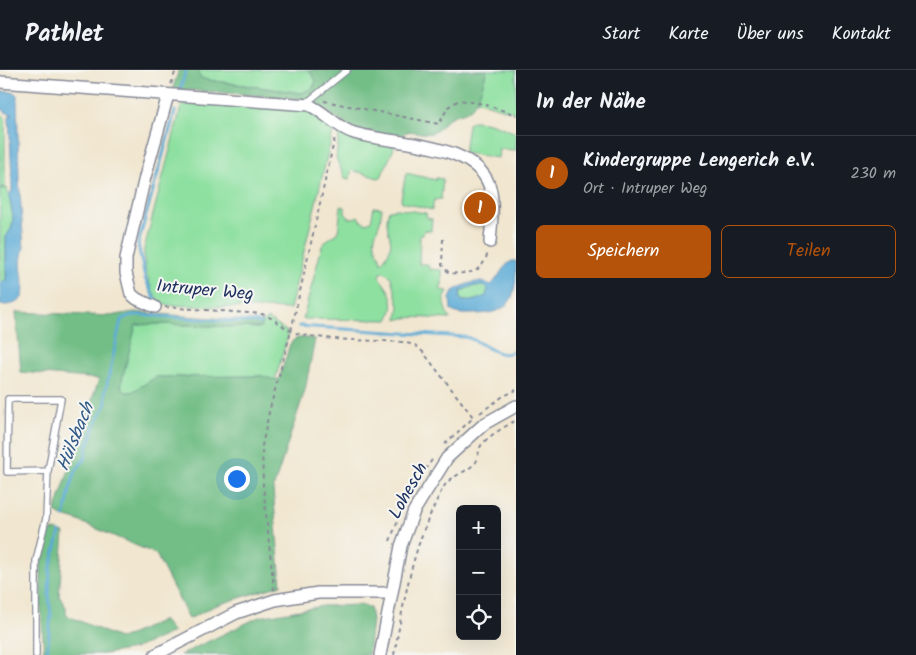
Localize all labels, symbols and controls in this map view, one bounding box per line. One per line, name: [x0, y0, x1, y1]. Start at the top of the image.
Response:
text: Pathlet: [25, 15, 104, 54]
text: Start: [602, 20, 640, 49]
text: Karte: [668, 20, 708, 49]
text: Über uns: [736, 20, 804, 49]
text: Kontakt: [832, 20, 891, 49]
text: In der Nähe: [536, 86, 646, 119]
text: Kindergruppe Lengerich e.V.: [583, 146, 815, 176]
text: 1: [550, 161, 554, 186]
text: 230 m: [850, 161, 896, 186]
text: Ort · Intruper Weg: [583, 176, 707, 201]
pin: 1: [464, 189, 496, 227]
button: Speichern: [536, 225, 711, 278]
button: Teilen: [721, 225, 896, 278]
street label: Intruper Weg: [155, 272, 255, 310]
water label: Hülsbach: [49, 396, 104, 476]
street label: Lohesch: [382, 457, 436, 525]
your location: [224, 466, 250, 492]
map controls: [456, 505, 501, 640]
button: +: [456, 505, 501, 550]
button: −: [456, 550, 501, 595]
button: locate: [456, 595, 501, 640]

